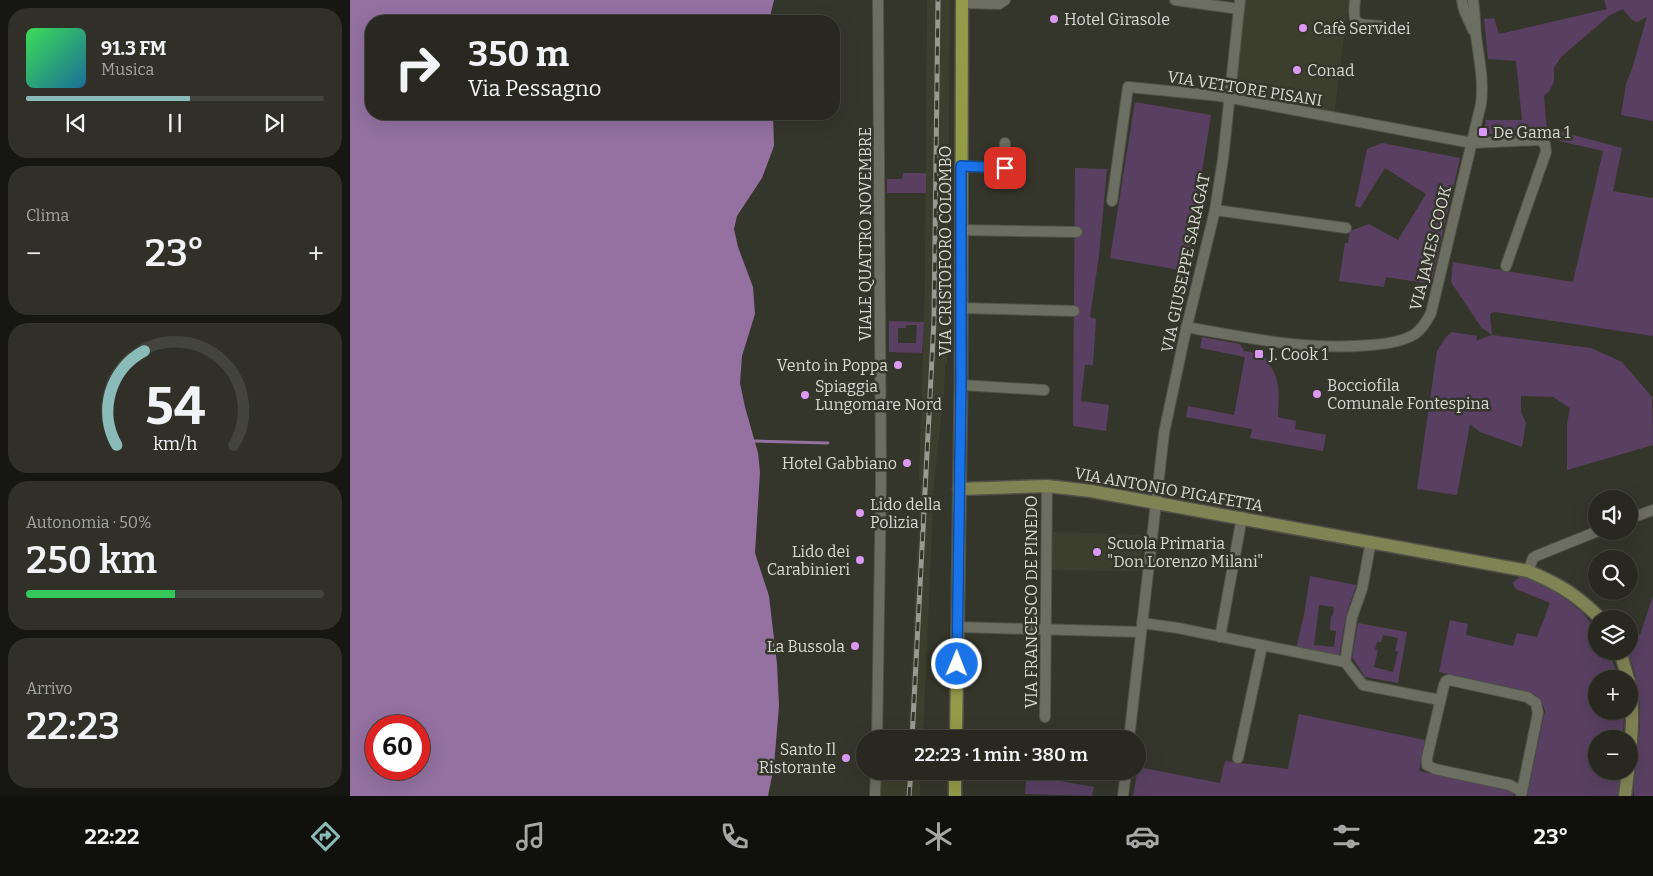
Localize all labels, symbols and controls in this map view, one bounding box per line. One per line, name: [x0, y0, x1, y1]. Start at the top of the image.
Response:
place label: Hotel Girasole: [1064, 10, 1170, 29]
marker: Hotel Girasole: [1048, 13, 1060, 25]
place label: Cafè Servidei: [1313, 19, 1411, 38]
marker: Cafè Servidei: [1297, 22, 1309, 34]
text: 350 m: [468, 33, 569, 75]
icon: right: [385, 35, 450, 100]
text: 91.3 FM: [101, 37, 166, 60]
text: Musica: [101, 60, 154, 79]
place label: Conad: [1307, 61, 1355, 80]
marker: Conad: [1291, 64, 1303, 76]
street label: VIA VETTORE PISANI: [1166, 67, 1324, 110]
text: Via Pessagno: [468, 75, 601, 102]
icon: previous: [62, 109, 90, 137]
icon: pause: [161, 109, 189, 137]
icon: next: [260, 109, 288, 137]
place label: De Gama 1: [1493, 123, 1571, 142]
marker: De Gama 1: [1477, 126, 1489, 138]
street label: VIALE QUATTRO NOVEMBRE: [856, 127, 875, 341]
street label: VIA CRISTOFORO COLOMBO: [936, 146, 955, 356]
pin: [984, 147, 1026, 189]
icon: arrive: [991, 154, 1019, 182]
street label: VIA GIUSEPPE SARAGAT: [1157, 172, 1214, 354]
street label: VIA JAMES COOK: [1406, 183, 1455, 312]
text: Clima: [26, 206, 69, 225]
text: 23°: [145, 230, 205, 276]
text: −: [26, 237, 41, 270]
text: +: [308, 237, 324, 270]
place label: J. Cook 1: [1268, 345, 1328, 364]
marker: J. Cook 1: [1253, 348, 1265, 360]
place label: Vento in Poppa: [777, 356, 888, 375]
marker: Vento in Poppa: [892, 359, 904, 371]
text: 54: [145, 375, 205, 438]
place label: Bocciofila Comunale Fontespina: [1327, 376, 1490, 413]
place label: Spiaggia Lungomare Nord: [815, 377, 943, 414]
marker: Bocciofila Comunale Fontespina: [1311, 388, 1323, 400]
marker: Spiaggia Lungomare Nord: [799, 389, 811, 401]
text: km/h: [153, 433, 197, 455]
place label: Hotel Gabbiano: [782, 454, 897, 473]
marker: Hotel Gabbiano: [901, 457, 913, 469]
street label: VIA ANTONIO PIGAFETTA: [1073, 464, 1265, 516]
map controls: [1588, 490, 1638, 780]
button: sound: [1588, 490, 1638, 540]
place label: Lido della Polizia: [870, 495, 941, 532]
street label: VIA FRANCESCO DE PINEDO: [1022, 495, 1041, 709]
marker: Lido della Polizia: [854, 507, 866, 519]
text: Autonomia · 50%: [26, 513, 152, 532]
place label: Scuola Primaria "Don Lorenzo Milani": [1107, 534, 1263, 571]
text: 250 km: [26, 537, 157, 583]
place label: Lido dei Carabinieri: [767, 542, 850, 579]
marker: Scuola Primaria "Don Lorenzo Milani": [1091, 546, 1103, 558]
button: search: [1588, 550, 1638, 600]
marker: Lido dei Carabinieri: [854, 554, 866, 566]
button: layers: [1588, 610, 1638, 660]
place label: La Bussola: [767, 637, 845, 656]
position arrow: [930, 637, 982, 689]
marker: La Bussola: [849, 640, 861, 652]
button: +: [1588, 670, 1638, 720]
text: Arrivo: [26, 679, 73, 698]
text: 22:23: [26, 703, 120, 749]
speed limit sign: 60: [365, 715, 430, 780]
button: −: [1588, 730, 1638, 780]
place label: Santo Il Ristorante: [759, 740, 836, 777]
text: 22:23 · 1 min · 380 m: [914, 743, 1088, 766]
marker: Santo Il Ristorante: [840, 752, 852, 764]
icon: directions: [308, 819, 343, 854]
icon: music: [513, 819, 548, 854]
icon: phone: [717, 819, 752, 854]
icon: climate: [921, 819, 956, 854]
icon: car: [1125, 819, 1160, 854]
icon: filters: [1329, 819, 1364, 854]
text: 22:22: [85, 823, 139, 850]
text: 23°: [1534, 823, 1568, 850]

